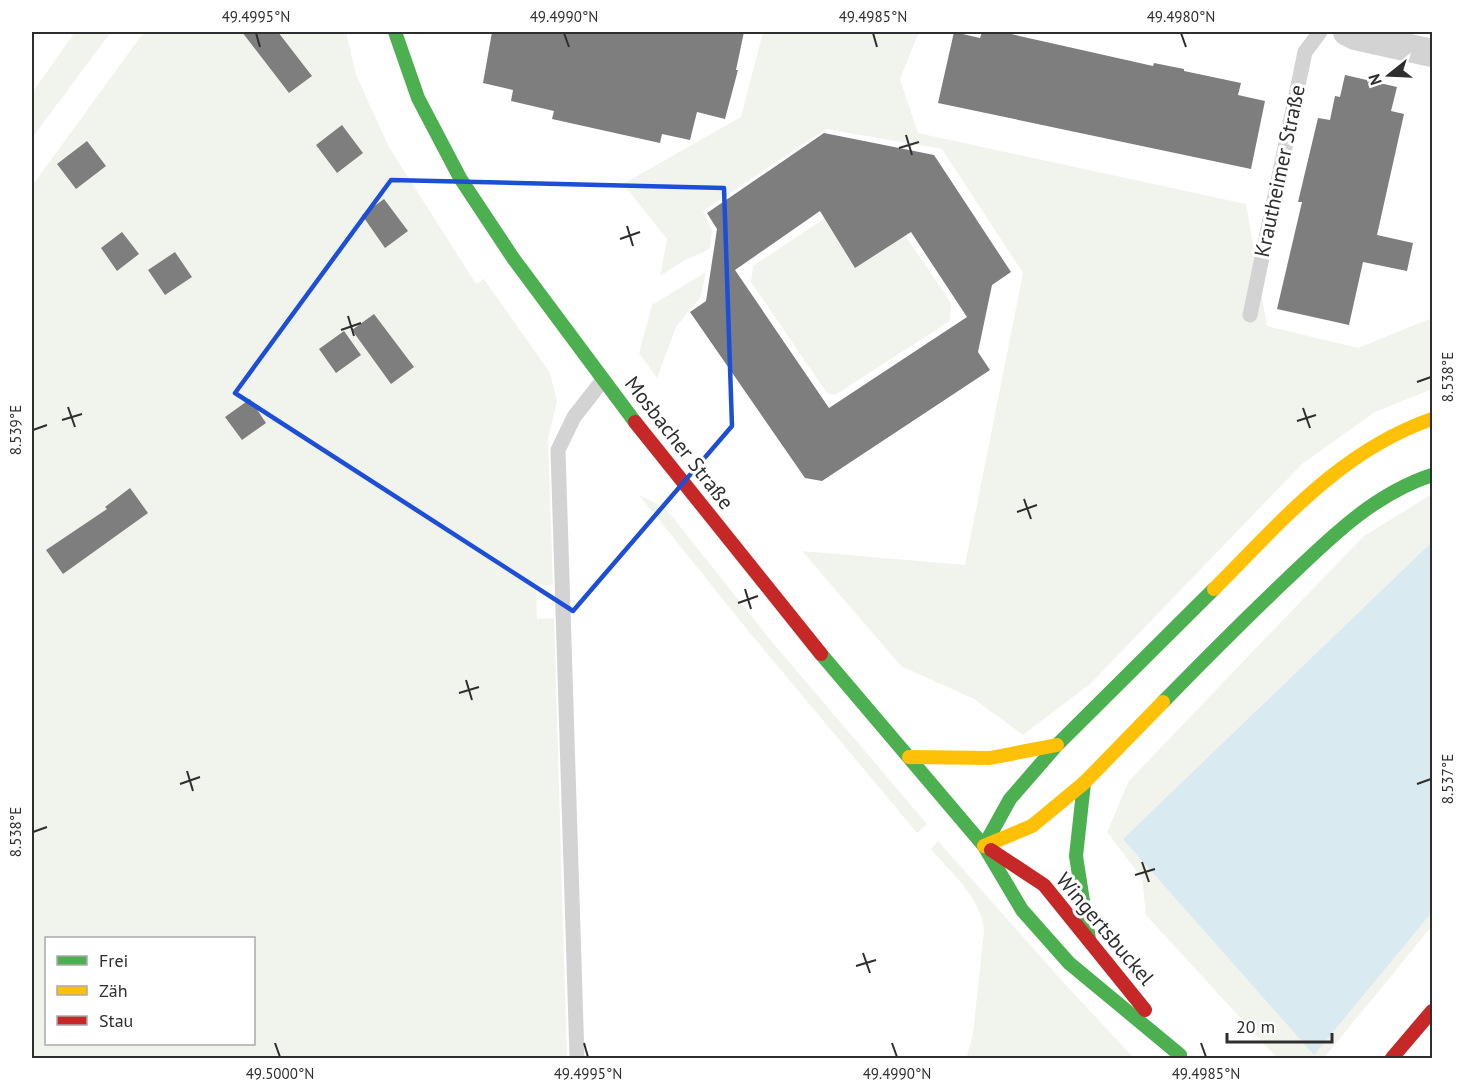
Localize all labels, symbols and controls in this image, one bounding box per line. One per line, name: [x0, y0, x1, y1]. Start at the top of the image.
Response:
text: 49.4995°N: [222, 7, 290, 26]
text: 49.4990°N: [530, 7, 598, 26]
text: 49.4985°N: [839, 7, 907, 26]
text: 49.4980°N: [1147, 7, 1215, 26]
north arrow: [1359, 45, 1419, 105]
text: N: [1364, 72, 1386, 88]
street label: Krautheimer Straße: [1248, 82, 1311, 259]
text: 8.538°E: [1438, 352, 1457, 402]
street label: Mosbacher Straße: [619, 371, 740, 515]
text: 8.539°E: [6, 405, 25, 455]
text: 8.537°E: [1438, 754, 1457, 804]
text: 8.538°E: [6, 807, 25, 857]
street label: Wingertsbuckel: [1050, 867, 1160, 991]
legend: [45, 937, 255, 1045]
text: Frei: [99, 949, 128, 972]
text: Zäh: [99, 979, 128, 1002]
scale bar: [1227, 1006, 1332, 1044]
text: Stau: [99, 1009, 133, 1032]
text: 20 m: [1236, 1015, 1275, 1038]
text: 49.5000°N: [246, 1064, 314, 1083]
text: 49.4995°N: [554, 1064, 622, 1083]
text: 49.4990°N: [863, 1064, 931, 1083]
text: 49.4985°N: [1172, 1064, 1240, 1083]

